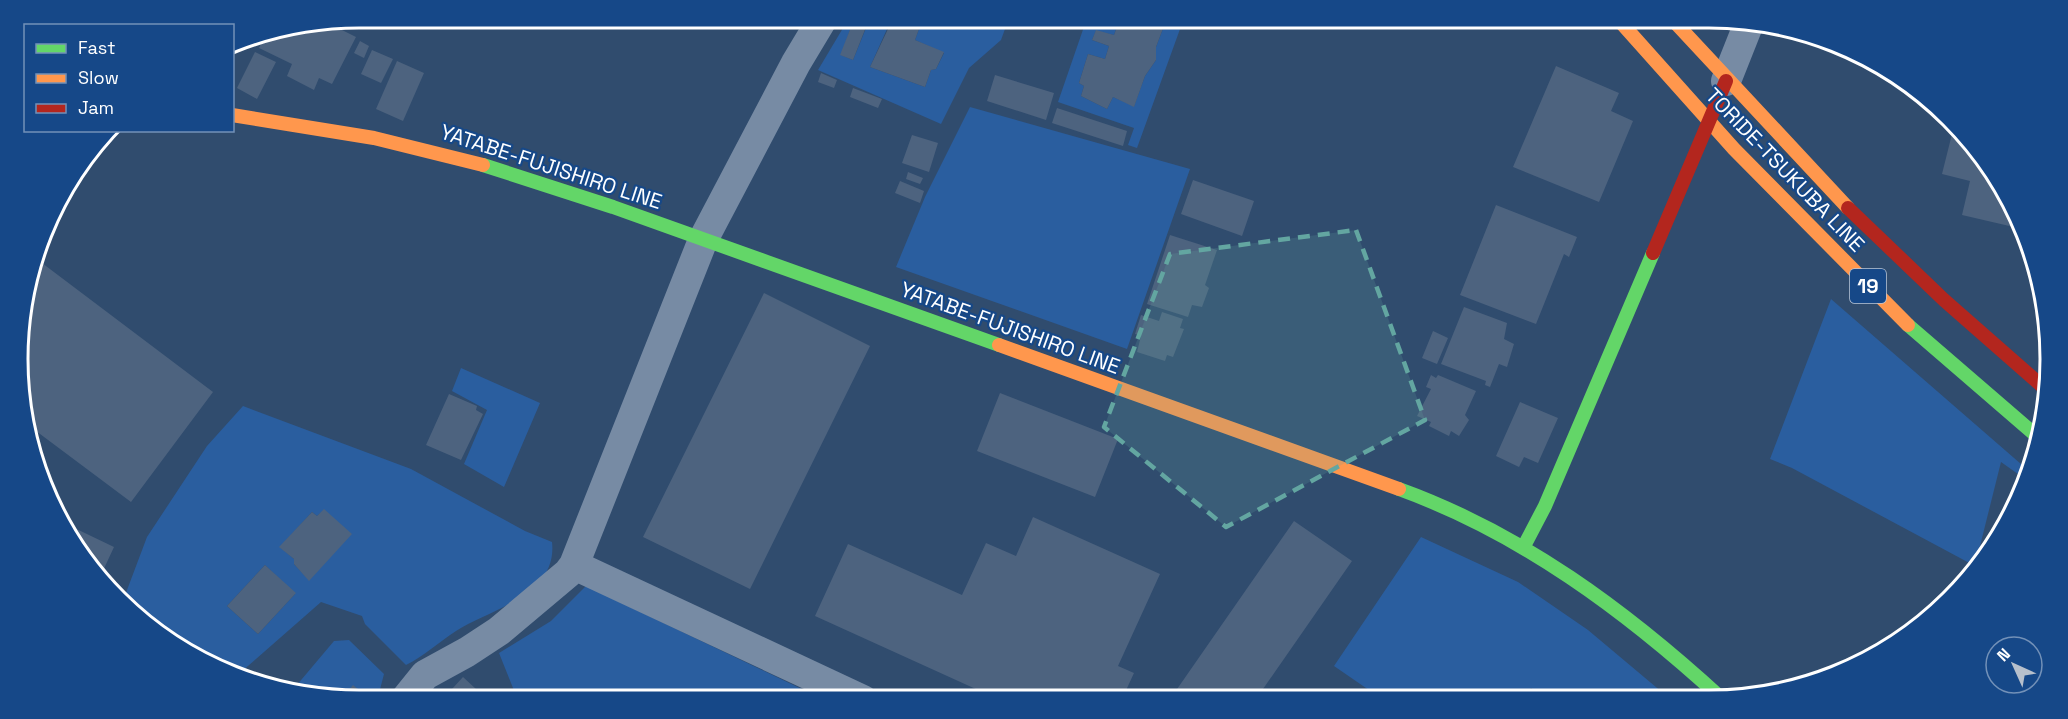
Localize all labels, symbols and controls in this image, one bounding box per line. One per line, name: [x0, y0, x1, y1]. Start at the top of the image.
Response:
legend: [24, 24, 234, 132]
text: Fast: [78, 36, 115, 59]
text: Slow: [78, 66, 119, 89]
street label: TORIDE-TSUKUBA LINE: [1700, 82, 1871, 257]
text: Jam: [78, 96, 114, 119]
street label: YATABE-FUJISHIRO LINE: [437, 118, 666, 215]
road number: 19: [1850, 269, 1886, 303]
street label: YATABE-FUJISHIRO LINE: [897, 275, 1124, 380]
north arrow: [1984, 635, 2044, 695]
text: N: [1993, 644, 2015, 666]

